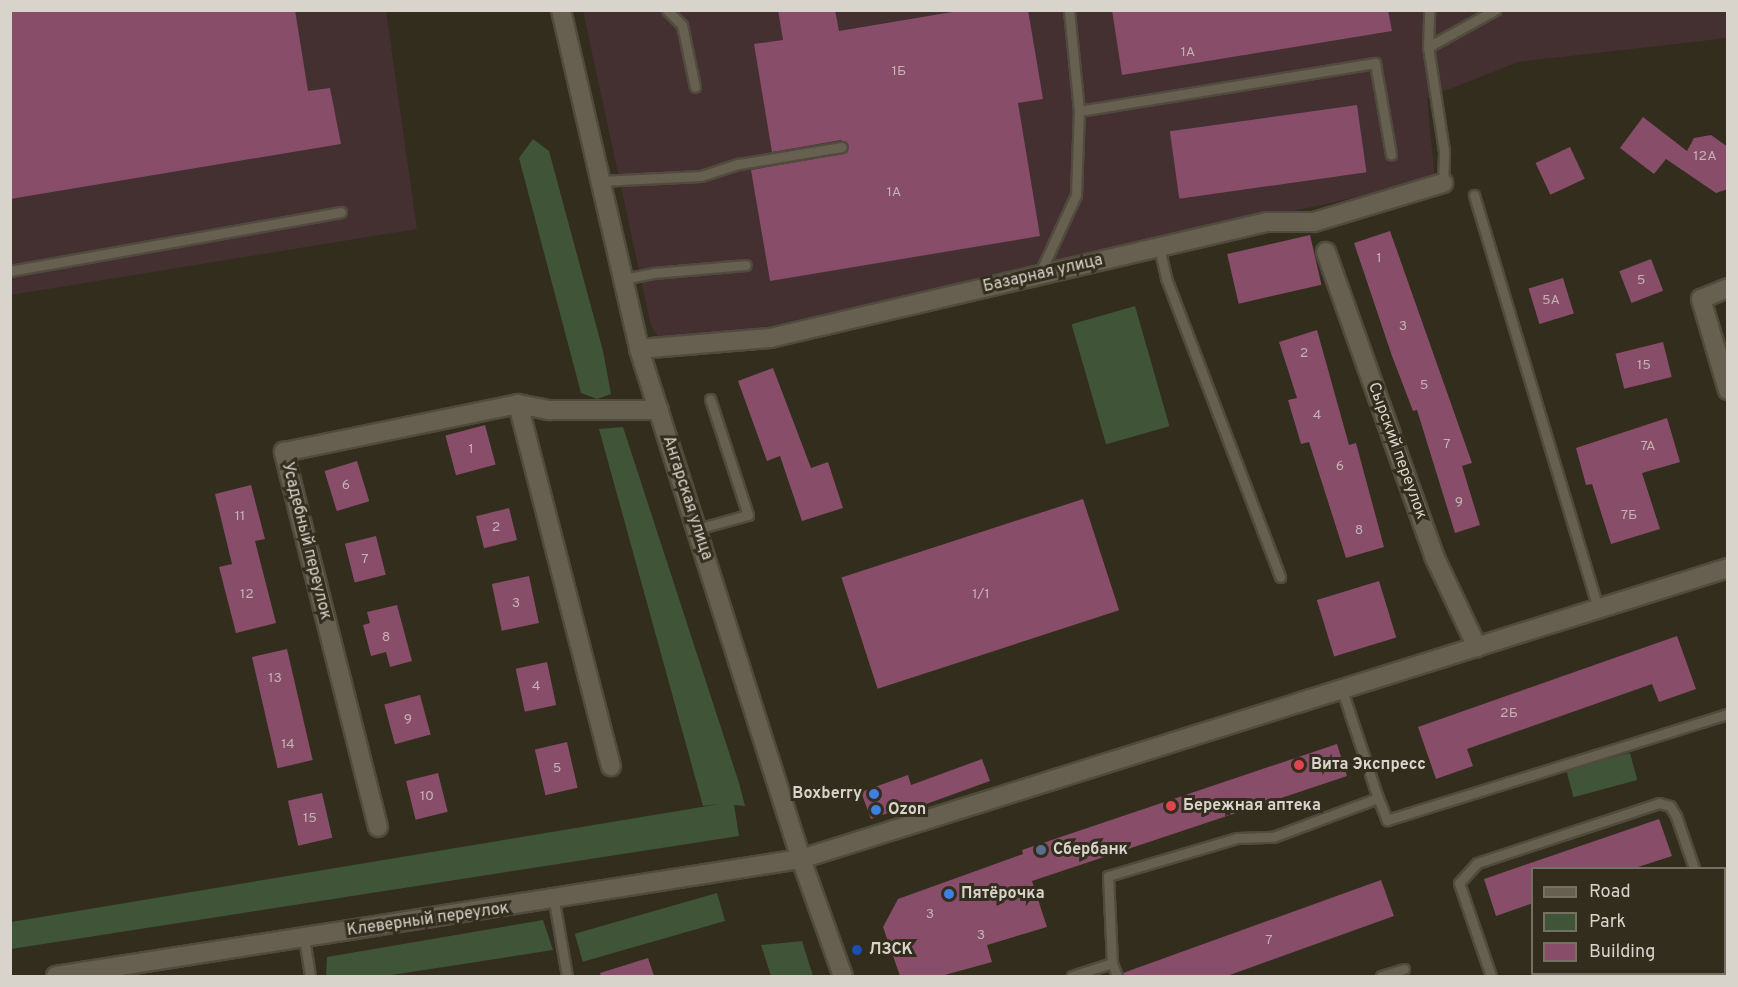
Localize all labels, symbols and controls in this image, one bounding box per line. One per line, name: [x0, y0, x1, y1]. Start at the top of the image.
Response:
house number: 1А: [1181, 45, 1195, 61]
house number: 1Б: [892, 64, 906, 80]
house number: 12А: [1693, 149, 1717, 165]
house number: 1А: [887, 185, 901, 201]
street label: Базарная улица: [981, 251, 1105, 297]
house number: 1: [1376, 251, 1382, 267]
house number: 5: [1637, 273, 1645, 289]
house number: 5А: [1542, 293, 1560, 309]
house number: 3: [1399, 319, 1407, 335]
house number: 2: [1300, 346, 1308, 362]
house number: 15: [1637, 358, 1651, 374]
house number: 5: [1420, 378, 1428, 394]
street label: Сырский переулок: [1363, 380, 1431, 522]
house number: 4: [1313, 408, 1321, 424]
street label: Ангарская улица: [658, 434, 716, 562]
house number: 7: [1443, 437, 1451, 453]
house number: 7А: [1640, 439, 1656, 455]
house number: 1: [468, 442, 474, 458]
house number: 6: [1336, 459, 1344, 475]
street label: Усадебный переулок: [277, 460, 335, 622]
house number: 6: [342, 478, 350, 494]
house number: 9: [1455, 495, 1463, 511]
house number: 7Б: [1621, 508, 1637, 524]
house number: 11: [235, 509, 245, 525]
house number: 2: [492, 520, 500, 536]
house number: 8: [1355, 523, 1363, 539]
house number: 7: [361, 552, 369, 568]
house number: 12: [240, 587, 254, 603]
house number: 1/1: [972, 587, 990, 603]
house number: 3: [512, 596, 520, 612]
house number: 8: [382, 630, 390, 646]
house number: 13: [268, 671, 282, 687]
house number: 4: [532, 679, 540, 695]
house number: 2Б: [1500, 706, 1518, 722]
house number: 9: [404, 712, 412, 728]
house number: 14: [281, 737, 295, 753]
place label: Вита Экспресс: [1311, 755, 1426, 775]
marker: Вита Экспресс: [1292, 758, 1306, 772]
house number: 5: [553, 761, 561, 777]
place label: Boxberry: [792, 784, 862, 804]
marker: Boxberry: [867, 787, 881, 801]
house number: 10: [420, 789, 434, 805]
place label: Бережная аптека: [1183, 796, 1321, 816]
marker: Бережная аптека: [1164, 799, 1178, 813]
place label: Ozon: [888, 800, 926, 820]
marker: Ozon: [869, 803, 883, 817]
house number: 15: [303, 811, 317, 827]
place label: Сбербанк: [1053, 840, 1128, 860]
marker: Сбербанк: [1034, 843, 1048, 857]
legend: [1531, 867, 1726, 975]
text: Road: [1589, 881, 1631, 904]
place label: Пятёрочка: [961, 884, 1045, 904]
marker: Пятёрочка: [942, 887, 956, 901]
street label: Клеверный переулок: [346, 899, 510, 941]
house number: 3: [926, 907, 934, 923]
text: Park: [1589, 911, 1626, 934]
house number: 3: [977, 928, 985, 944]
house number: 7: [1265, 933, 1273, 949]
place label: ЛЗСК: [869, 940, 913, 960]
text: Building: [1589, 941, 1655, 964]
marker: ЛЗСК: [850, 943, 864, 957]

